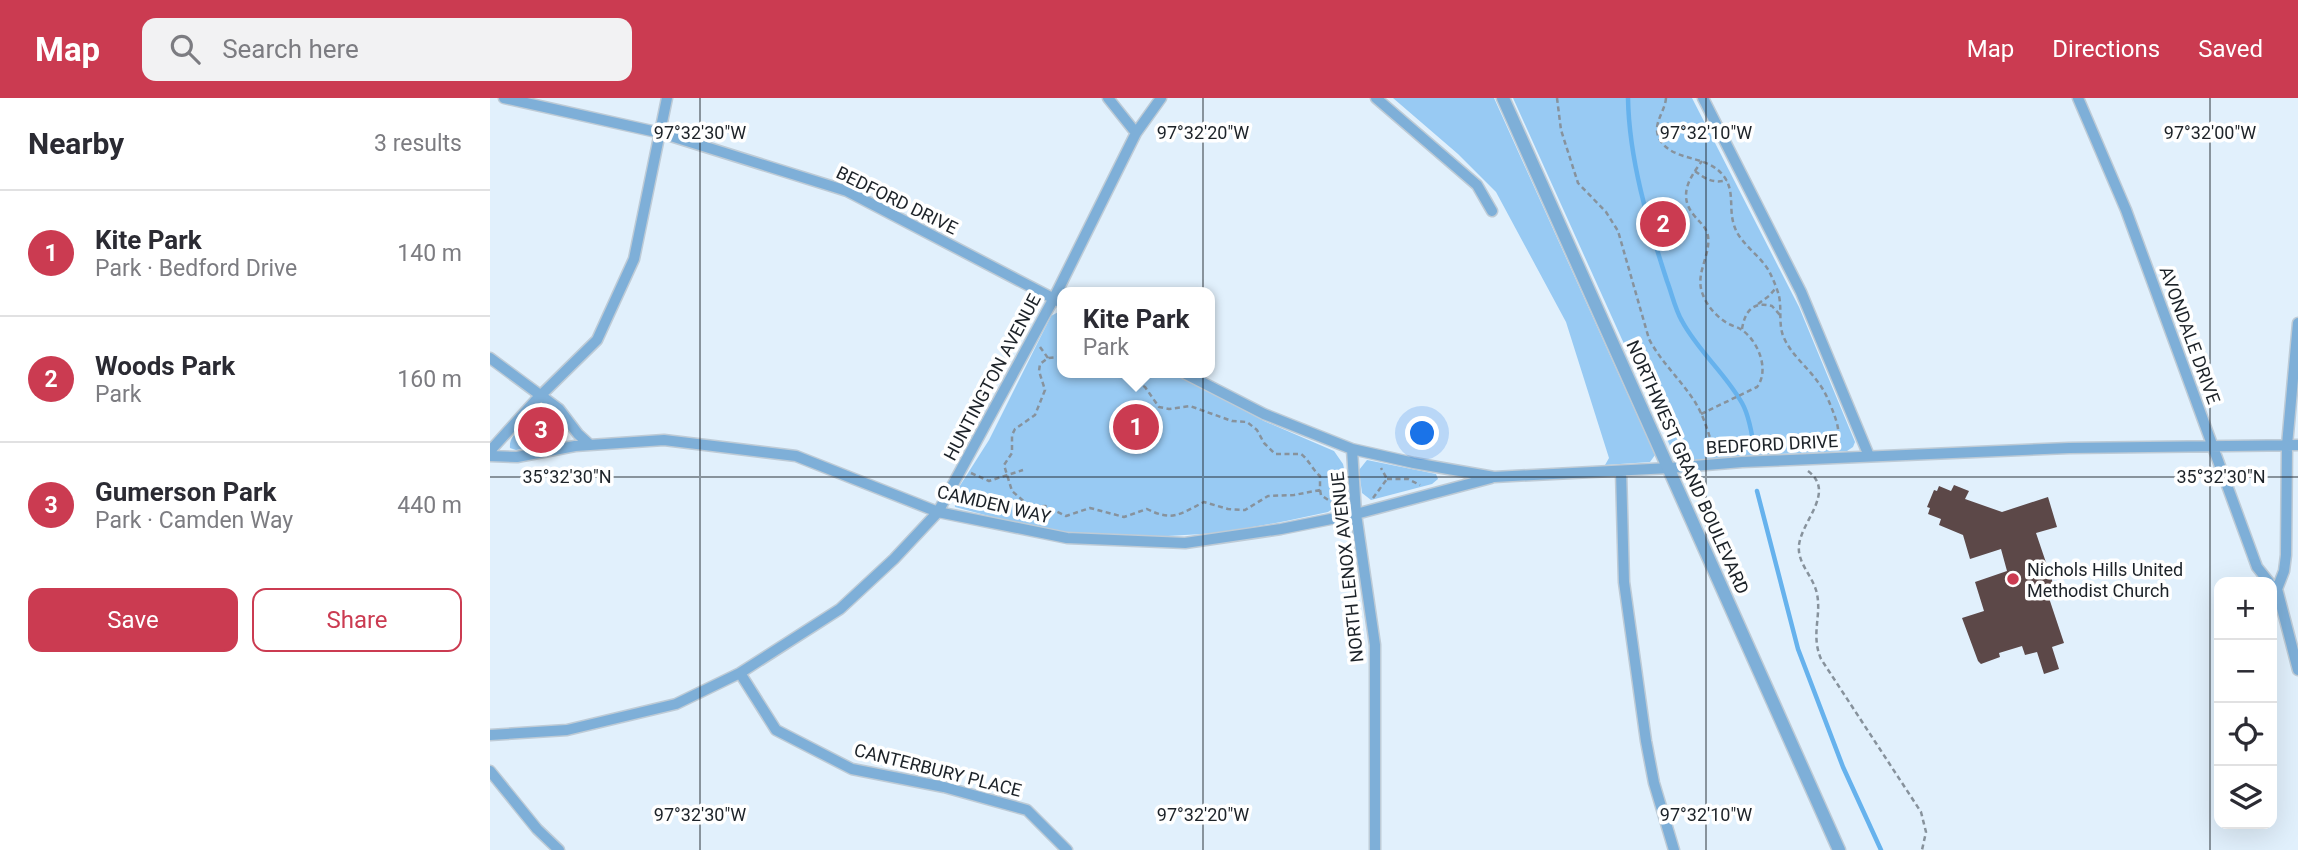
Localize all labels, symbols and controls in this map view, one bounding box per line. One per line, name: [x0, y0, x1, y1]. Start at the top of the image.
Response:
search box: [142, 18, 632, 81]
text: Map: [35, 30, 100, 69]
icon: search: [166, 30, 204, 68]
text: Search here: [222, 34, 359, 64]
text: Map: [1967, 35, 2014, 63]
text: Directions: [2052, 35, 2160, 63]
text: Saved: [2198, 35, 2263, 63]
text: 97°32'30"W: [654, 122, 746, 143]
text: 97°32'20"W: [1157, 122, 1249, 143]
text: 97°32'10"W: [1660, 122, 1752, 143]
text: 97°32'00"W: [2164, 122, 2256, 143]
text: Nearby: [28, 126, 124, 161]
text: 3 results: [374, 130, 462, 157]
street label: BEDFORD DRIVE: [833, 162, 961, 238]
pin: 2: [1640, 198, 1686, 250]
text: Kite Park: [95, 225, 202, 255]
text: 1: [44, 240, 58, 267]
text: 140 m: [397, 240, 462, 267]
text: Park · Bedford Drive: [95, 255, 297, 282]
street label: AVONDALE DRIVE: [2155, 263, 2225, 407]
popup: [1057, 287, 1215, 378]
street label: HUNTINGTON AVENUE: [939, 290, 1045, 464]
text: Kite Park: [1083, 304, 1189, 334]
text: Park: [1083, 334, 1129, 361]
street label: NORTHWEST GRAND BOULEVARD: [1622, 337, 1754, 597]
text: Woods Park: [95, 351, 235, 381]
text: 2: [44, 366, 58, 393]
text: 160 m: [397, 366, 462, 393]
text: Park: [95, 381, 141, 408]
pin: 1: [1113, 401, 1159, 453]
pin: 3: [518, 404, 564, 456]
your location: [1405, 416, 1439, 450]
street label: BEDFORD DRIVE: [1705, 430, 1839, 458]
text: 35°32'30"N: [522, 466, 612, 487]
text: 35°32'30"N: [2176, 466, 2266, 487]
street label: NORTH LENOX AVENUE: [1327, 471, 1367, 663]
text: Gumerson Park: [95, 477, 276, 507]
street label: CAMDEN WAY: [935, 481, 1053, 527]
text: 3: [44, 492, 58, 519]
text: 440 m: [397, 492, 462, 519]
text: Park · Camden Way: [95, 507, 293, 534]
place label: Nichols Hills United Methodist Church: [2027, 559, 2183, 601]
marker: Nichols Hills United Methodist Church: [2005, 571, 2021, 587]
map controls: [2214, 577, 2277, 829]
button: +: [2214, 577, 2277, 640]
button: Save: [28, 588, 238, 652]
button: Share: [252, 588, 462, 652]
button: −: [2214, 640, 2277, 703]
button: locate: [2214, 703, 2277, 766]
street label: CANTERBURY PLACE: [852, 739, 1024, 801]
button: layers: [2214, 766, 2277, 829]
text: 97°32'30"W: [654, 804, 746, 825]
text: 97°32'20"W: [1157, 804, 1249, 825]
text: 97°32'10"W: [1660, 804, 1752, 825]

